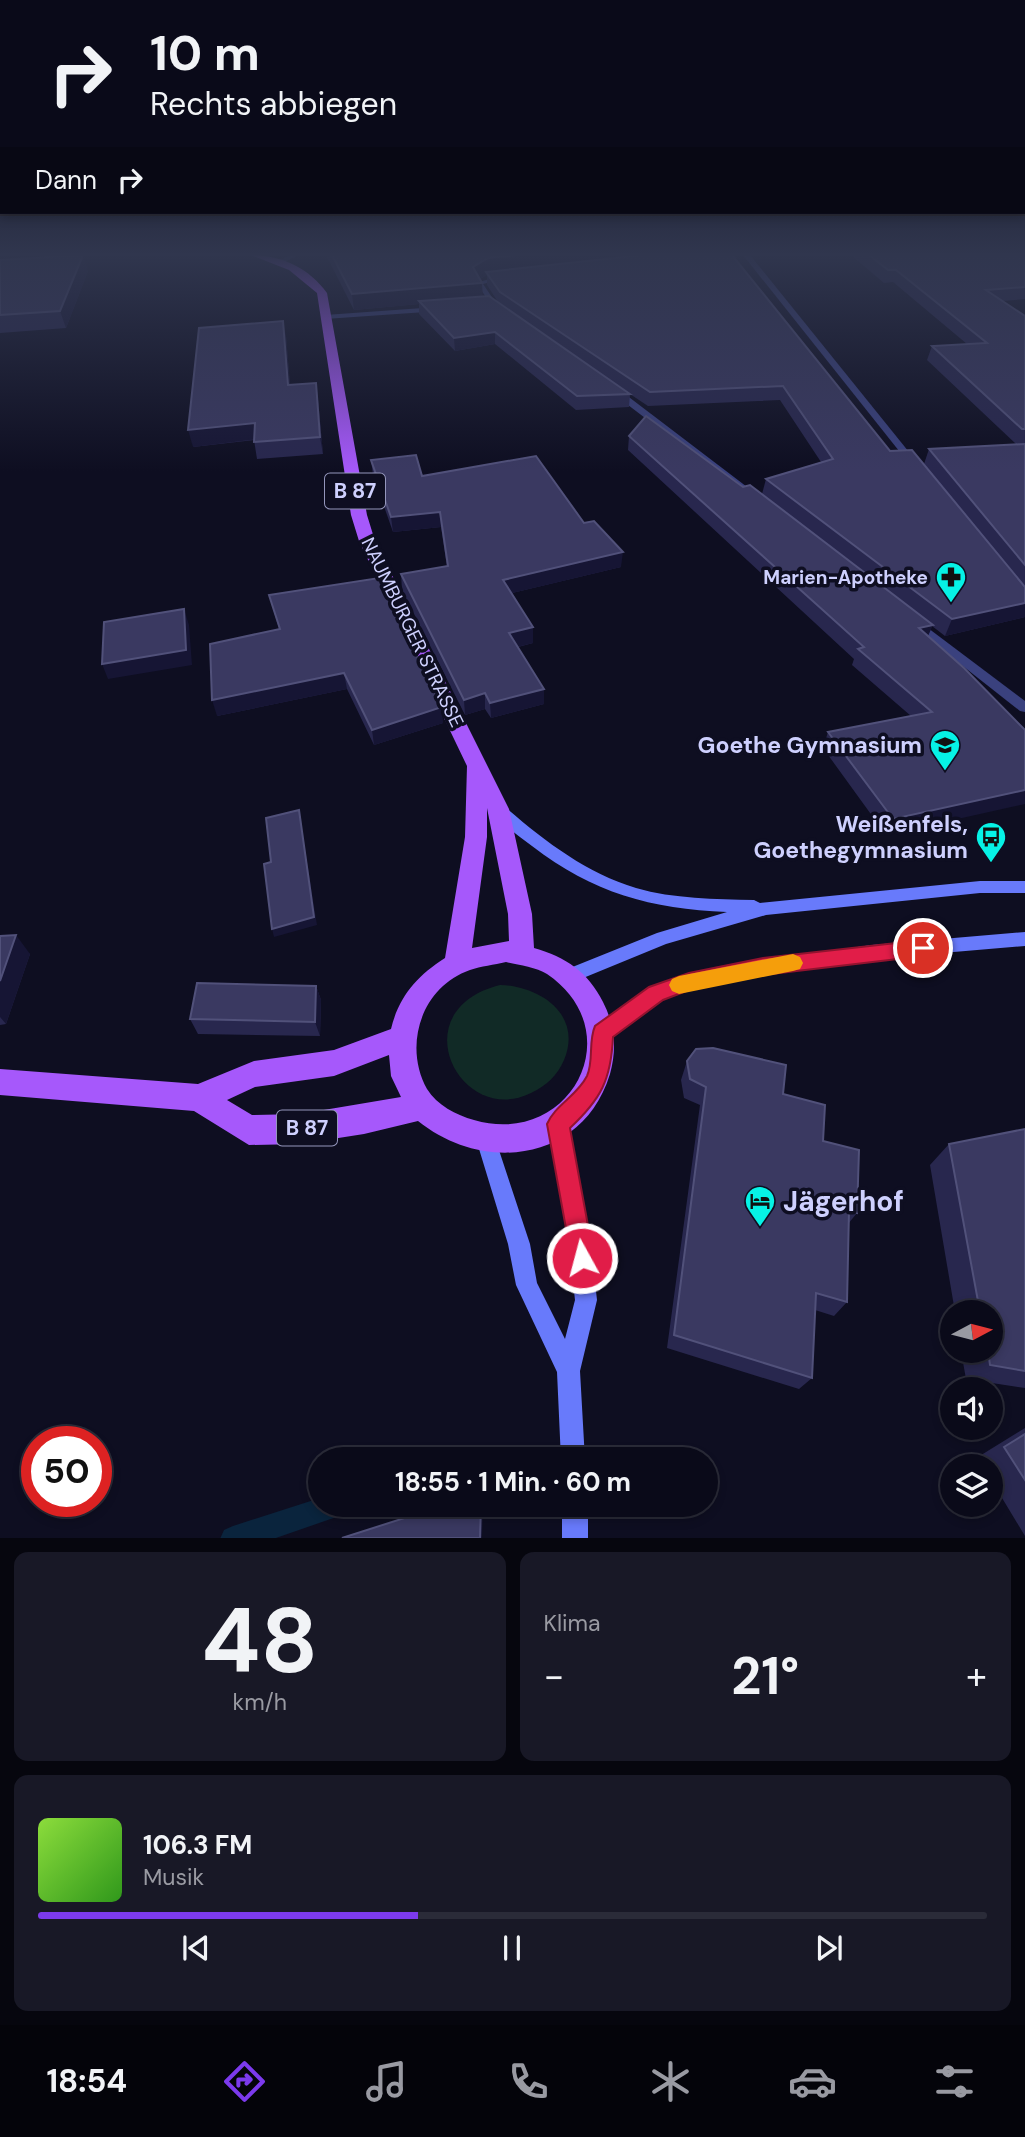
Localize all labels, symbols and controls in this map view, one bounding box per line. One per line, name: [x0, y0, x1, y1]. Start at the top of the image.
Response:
text: 10 m: [150, 21, 260, 85]
icon: right: [35, 28, 126, 119]
text: Rechts abbiegen: [150, 83, 397, 125]
icon: right: [111, 161, 149, 199]
text: Dann: [35, 163, 97, 197]
road number: B 87: [325, 474, 385, 508]
street label: NAUMBURGER STRASSE: [356, 533, 469, 731]
pharmacy icon: Marien-Apotheke: [934, 560, 968, 604]
place label: Marien-Apotheke: [763, 565, 928, 590]
school or university icon: Goethe Gymnasium: [928, 728, 962, 772]
place label: Goethe Gymnasium: [698, 730, 922, 760]
place label: Weißenfels, Goethegymnasium: [753, 809, 968, 865]
bus stop icon: Weißenfels, Goethegymnasium: [974, 820, 1008, 864]
pin: [893, 918, 953, 978]
icon: arrive: [904, 929, 942, 967]
road number: B 87: [277, 1110, 337, 1146]
place label: Jägerhof: [783, 1183, 904, 1220]
hotel icon: Jägerhof: [743, 1184, 777, 1228]
position arrow: [545, 1221, 619, 1295]
north arrow: [940, 1300, 1003, 1363]
map controls: [940, 1300, 1003, 1517]
button: sound: [940, 1377, 1003, 1440]
speed limit sign: 50: [21, 1426, 112, 1517]
button: layers: [940, 1454, 1003, 1517]
text: 18:55 · 1 Min. · 60 m: [395, 1465, 631, 1499]
text: 48: [201, 1582, 318, 1700]
text: Klima: [544, 1608, 601, 1638]
text: 21°: [731, 1642, 799, 1710]
text: −: [544, 1651, 564, 1701]
text: +: [966, 1651, 987, 1701]
text: km/h: [233, 1687, 287, 1717]
text: 106.3 FM: [143, 1828, 252, 1862]
text: Musik: [143, 1862, 204, 1892]
icon: previous: [177, 1929, 215, 1967]
icon: pause: [493, 1929, 531, 1967]
icon: next: [810, 1929, 848, 1967]
icon: directions: [220, 2057, 269, 2106]
icon: music: [362, 2057, 411, 2106]
icon: phone: [504, 2057, 553, 2106]
icon: climate: [646, 2057, 695, 2106]
icon: car: [788, 2057, 837, 2106]
icon: filters: [930, 2057, 979, 2106]
text: 18:54: [46, 2060, 127, 2102]

